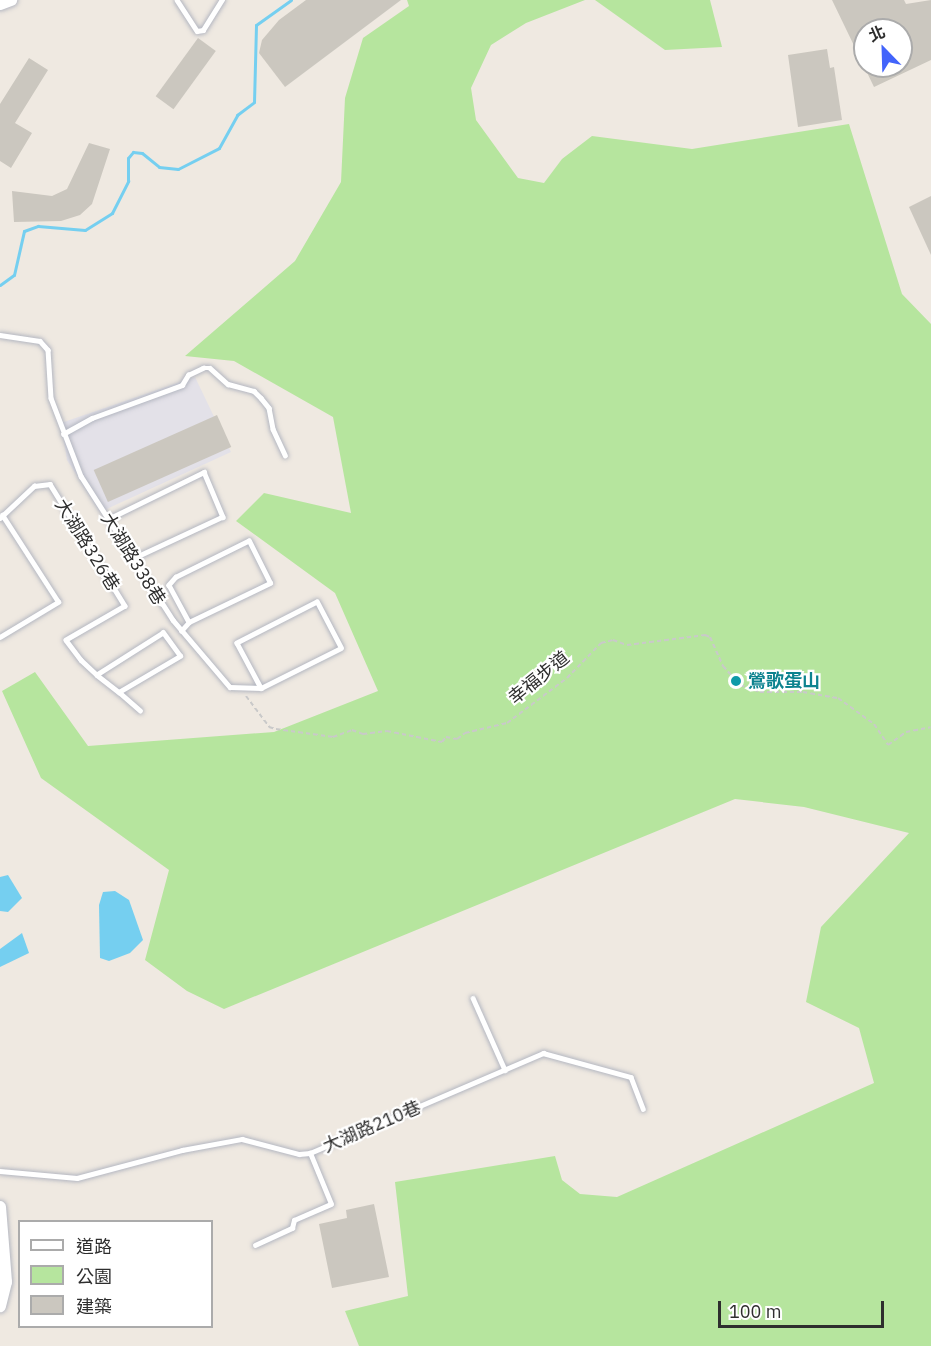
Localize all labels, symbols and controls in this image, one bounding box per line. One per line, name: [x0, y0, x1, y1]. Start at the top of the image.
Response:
north arrow: [853, 18, 913, 78]
text: 北: [865, 21, 888, 46]
street label: 大湖路326巷: [50, 495, 124, 595]
street label: 大湖路338巷: [96, 509, 170, 609]
street label: 幸福步道: [504, 647, 574, 709]
place label: 鶯歌蛋山: [748, 670, 820, 692]
marker: 鶯歌蛋山: [729, 674, 743, 688]
street label: 大湖路210巷: [320, 1097, 424, 1157]
legend: [18, 1220, 213, 1328]
text: 道路: [76, 1235, 112, 1258]
text: 公園: [76, 1265, 112, 1288]
scale bar: [721, 1289, 888, 1327]
text: 建築: [76, 1295, 112, 1318]
text: 100 m: [729, 1300, 781, 1323]

